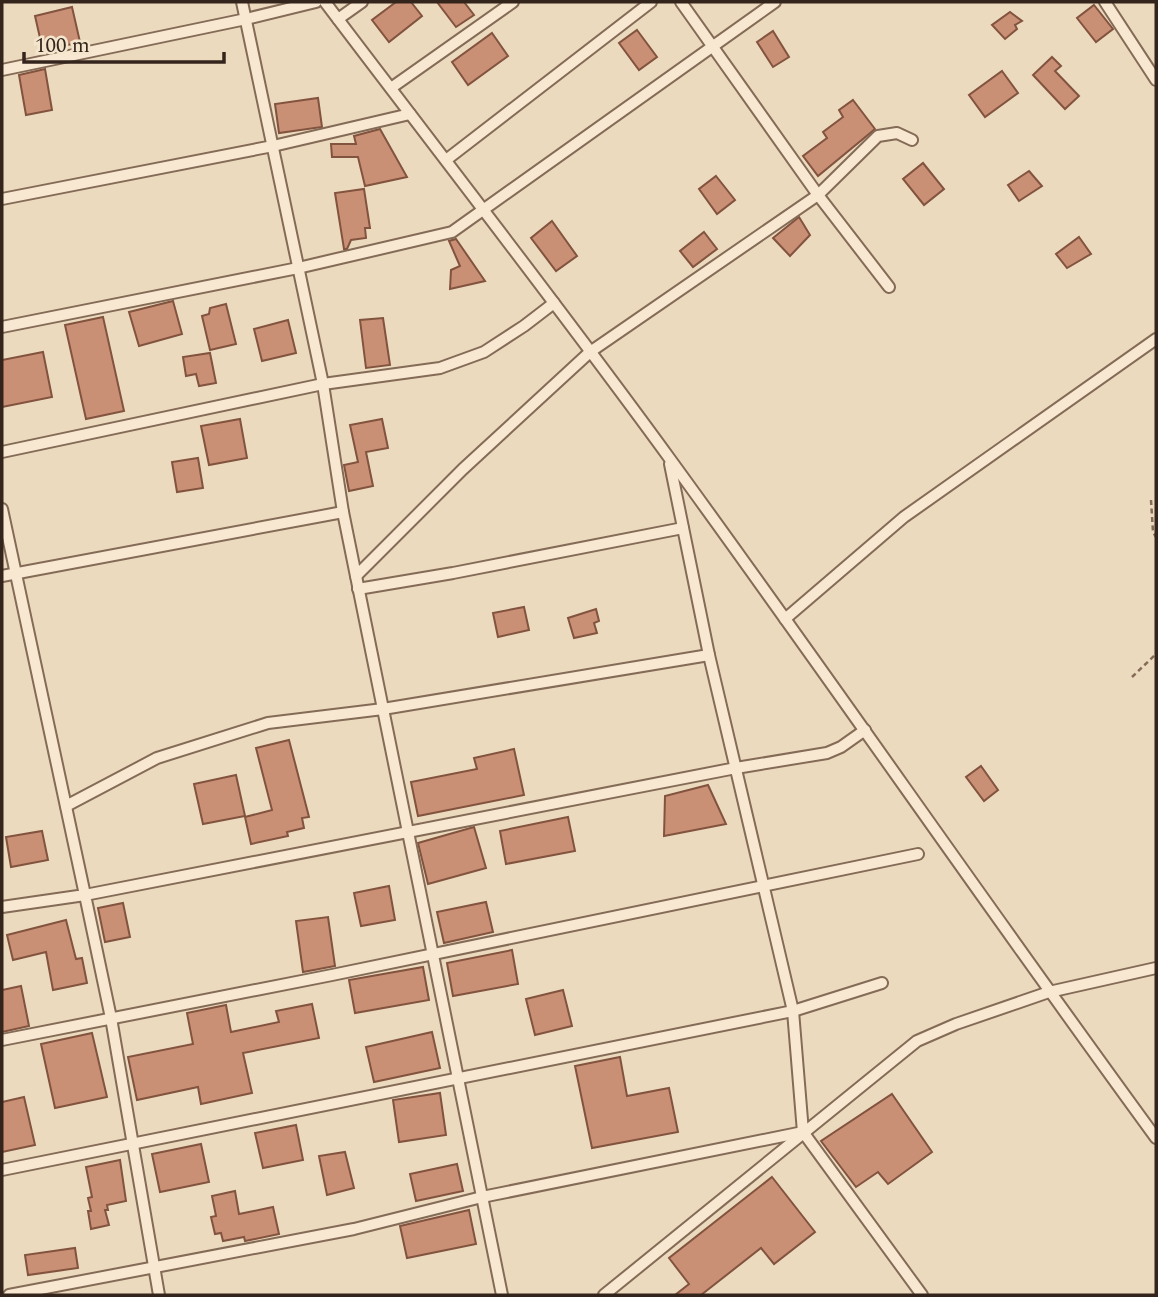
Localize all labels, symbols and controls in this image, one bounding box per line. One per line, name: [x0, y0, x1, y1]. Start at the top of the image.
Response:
scale bar: [24, 21, 224, 65]
text: 100 m: [35, 30, 90, 62]

